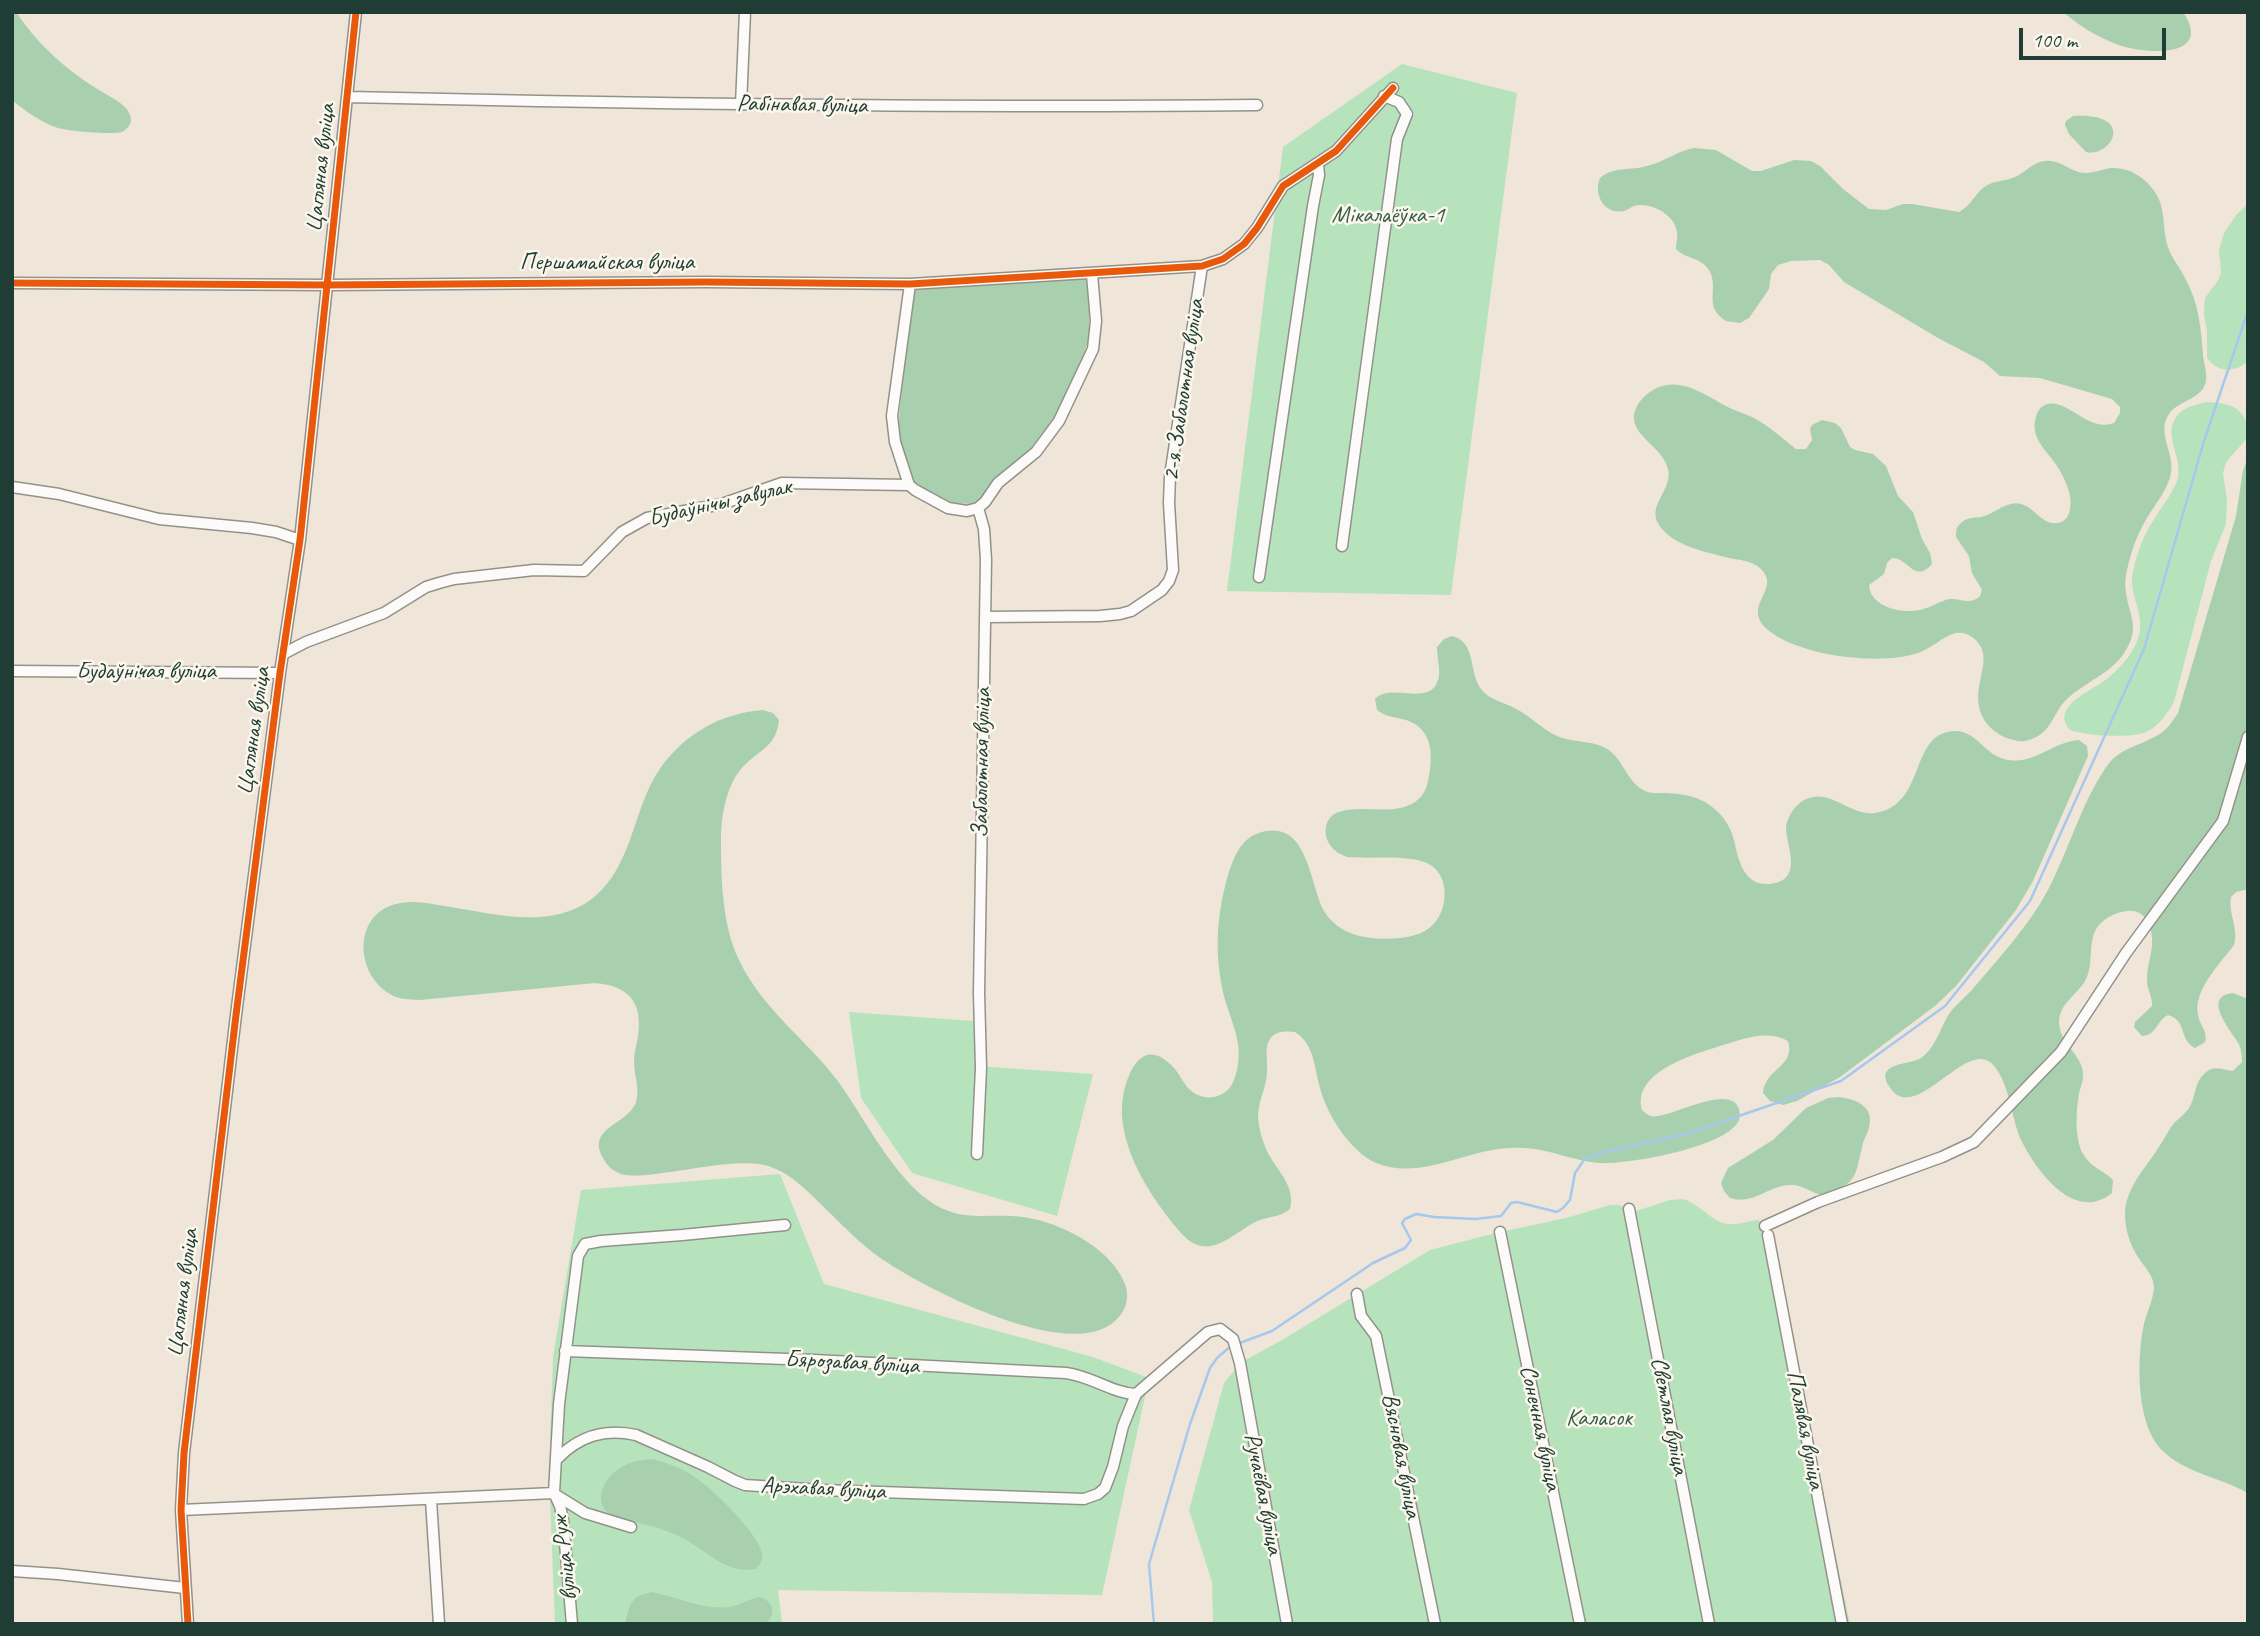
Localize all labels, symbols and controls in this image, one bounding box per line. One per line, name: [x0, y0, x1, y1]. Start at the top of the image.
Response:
scale bar: [2022, 14, 2169, 58]
text: 100 m: [2032, 27, 2077, 53]
street label: Рабінавая вуліца: [736, 89, 868, 121]
street label: Цагляная вуліца: [300, 102, 342, 234]
park label: Мікалаёўка-1: [1331, 202, 1445, 230]
street label: Першамайская вуліца: [520, 249, 694, 277]
street label: 2-я Забалотная вуліца: [1157, 297, 1211, 483]
street label: Будаўнічы завулак: [646, 473, 794, 533]
street label: Будаўнічая вуліца: [76, 658, 216, 686]
street label: Цагляная вуліца: [231, 665, 277, 797]
street label: Забалотная вуліца: [966, 688, 998, 838]
street label: Цагляная вуліца: [161, 1227, 205, 1359]
street label: Бярозавая вуліца: [784, 1345, 920, 1381]
street label: Светлая вуліца: [1643, 1355, 1695, 1477]
street label: Сонечная вуліца: [1513, 1363, 1567, 1493]
street label: Палявая вуліца: [1779, 1368, 1831, 1492]
street label: Вясновая вуліца: [1375, 1391, 1427, 1521]
park label: Каласок: [1566, 1405, 1632, 1433]
street label: Ручаёвая вуліца: [1237, 1431, 1289, 1557]
street label: Арэхавая вуліца: [760, 1471, 886, 1507]
street label: вуліца Руж: [546, 1514, 584, 1602]

